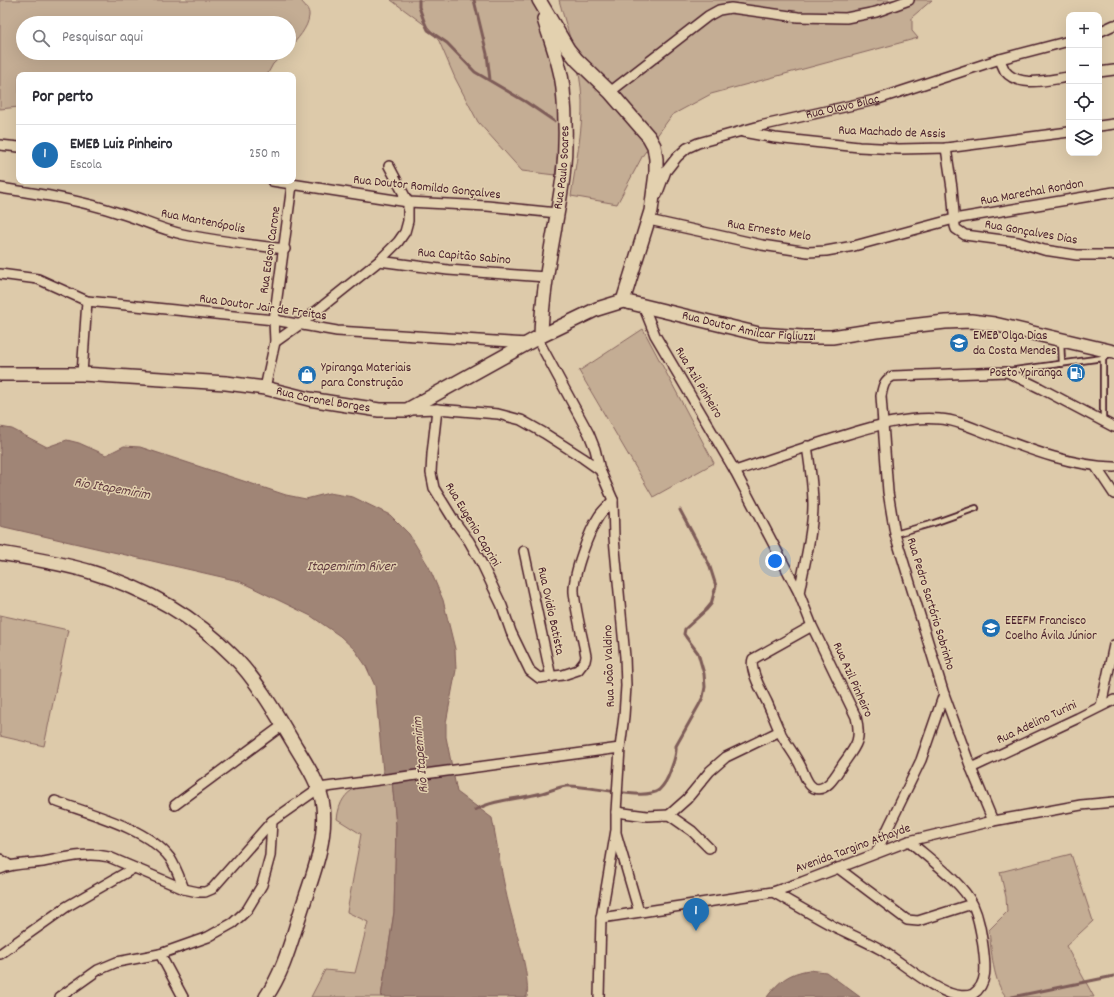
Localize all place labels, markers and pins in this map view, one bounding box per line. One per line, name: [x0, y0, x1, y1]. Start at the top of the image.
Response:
place label: EMEB Olga Dias da Costa Mendes: [973, 327, 1056, 361]
school or university icon: EMEB Olga Dias da Costa Mendes: [948, 332, 970, 354]
place label: Ypiranga Materiais para Construção: [321, 359, 411, 393]
fuel station icon: Posto Ypiranga: [1065, 362, 1087, 384]
shop icon: Ypiranga Materiais para Construção: [296, 364, 318, 386]
place label: Posto Ypiranga: [989, 364, 1063, 383]
place label: EEEFM Francisco Coelho Ávila Júnior: [1005, 612, 1097, 646]
school or university icon: EEEFM Francisco Coelho Ávila Júnior: [980, 617, 1002, 639]
pin: 1: [683, 898, 709, 931]

